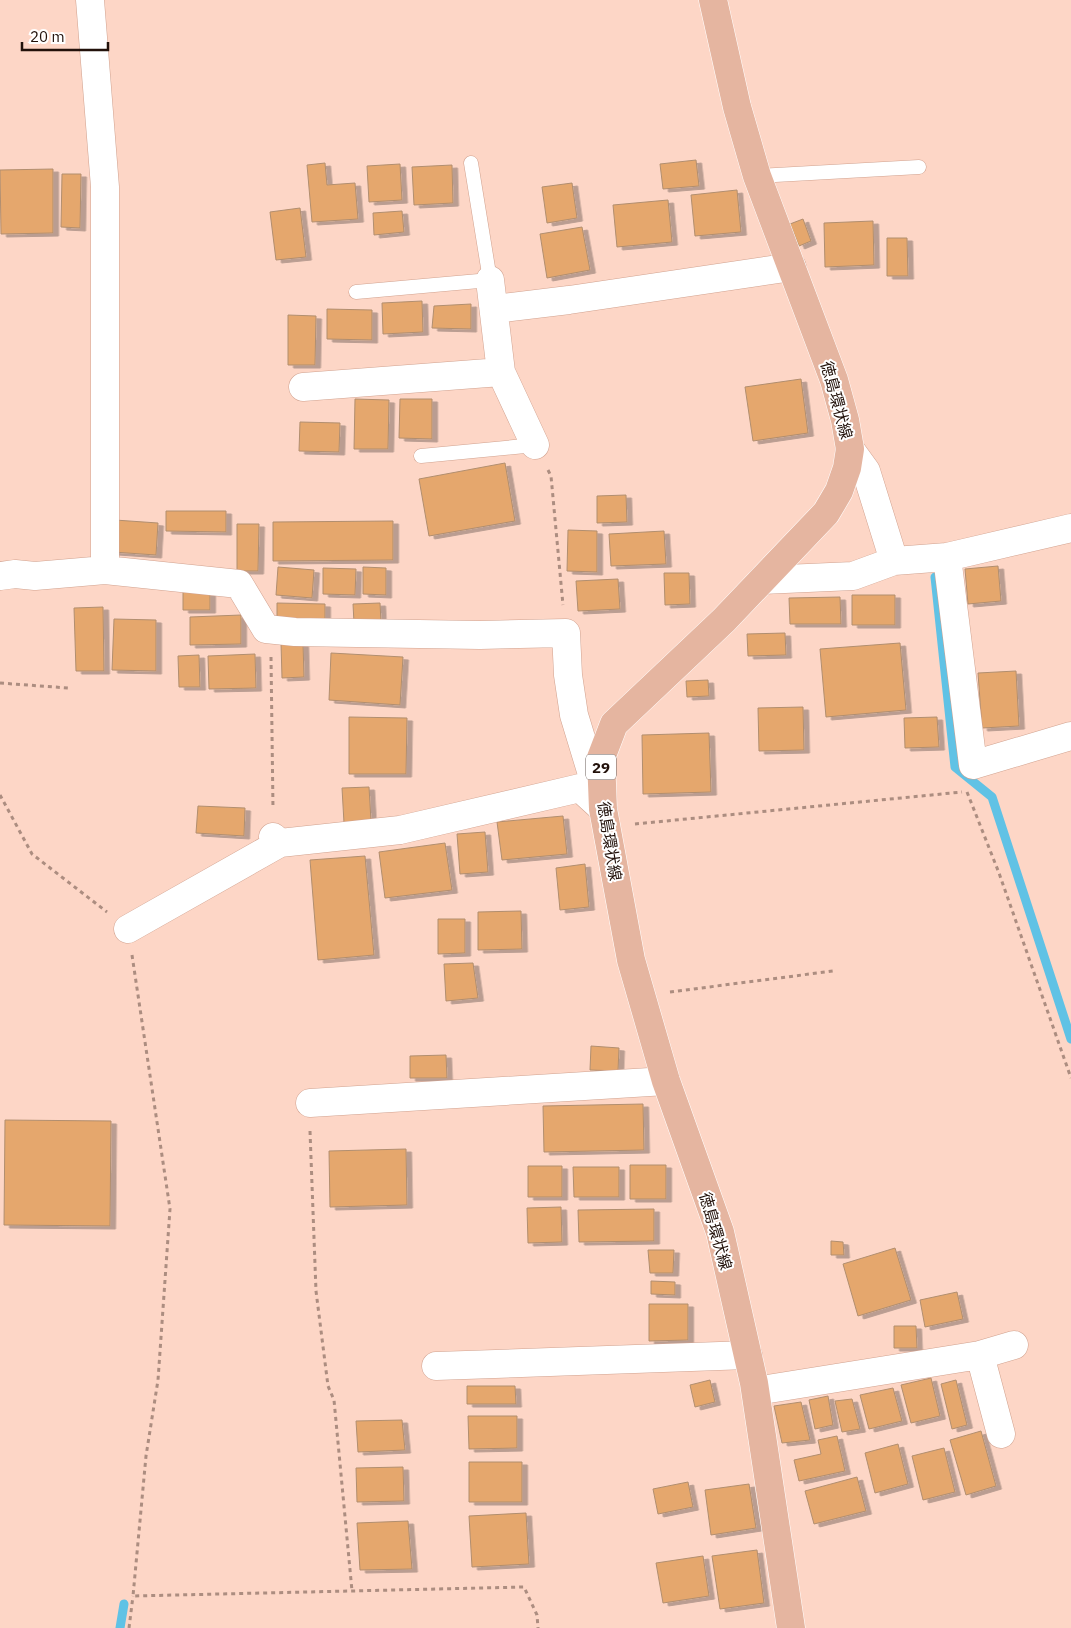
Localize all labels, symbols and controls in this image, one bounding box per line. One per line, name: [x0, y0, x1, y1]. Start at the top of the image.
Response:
scale bar: [22, 20, 109, 52]
text: 20 m: [30, 27, 65, 46]
street label: 徳島環状線: [817, 359, 857, 441]
road number: 29: [586, 754, 616, 780]
street label: 徳島環状線: [594, 800, 626, 882]
street label: 徳島環状線: [695, 1190, 737, 1272]

